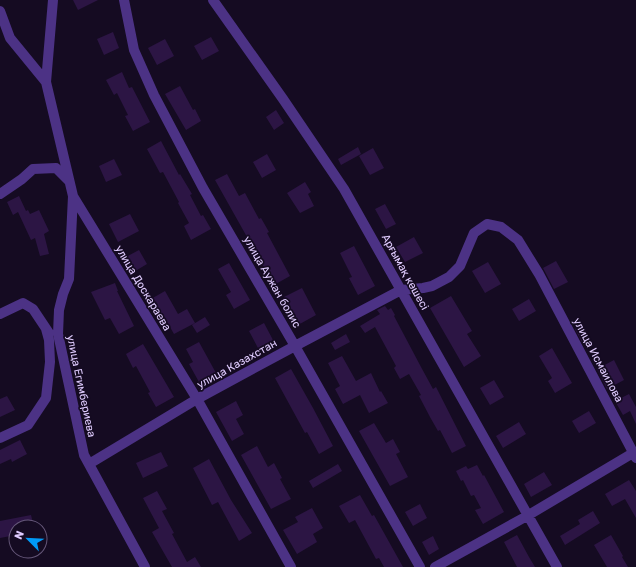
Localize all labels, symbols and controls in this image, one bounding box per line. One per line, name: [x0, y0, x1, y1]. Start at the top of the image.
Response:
street label: Арғымақ көшесі: [379, 232, 431, 312]
street label: улица Аужан болис: [240, 234, 304, 330]
street label: улица Доскараева: [112, 243, 174, 333]
street label: улица Исмаилова: [570, 316, 626, 404]
street label: улица Егимбериева: [64, 334, 98, 438]
street label: улица Казахстан: [195, 337, 279, 391]
north arrow: [8, 519, 48, 559]
text: N: [12, 529, 27, 541]

